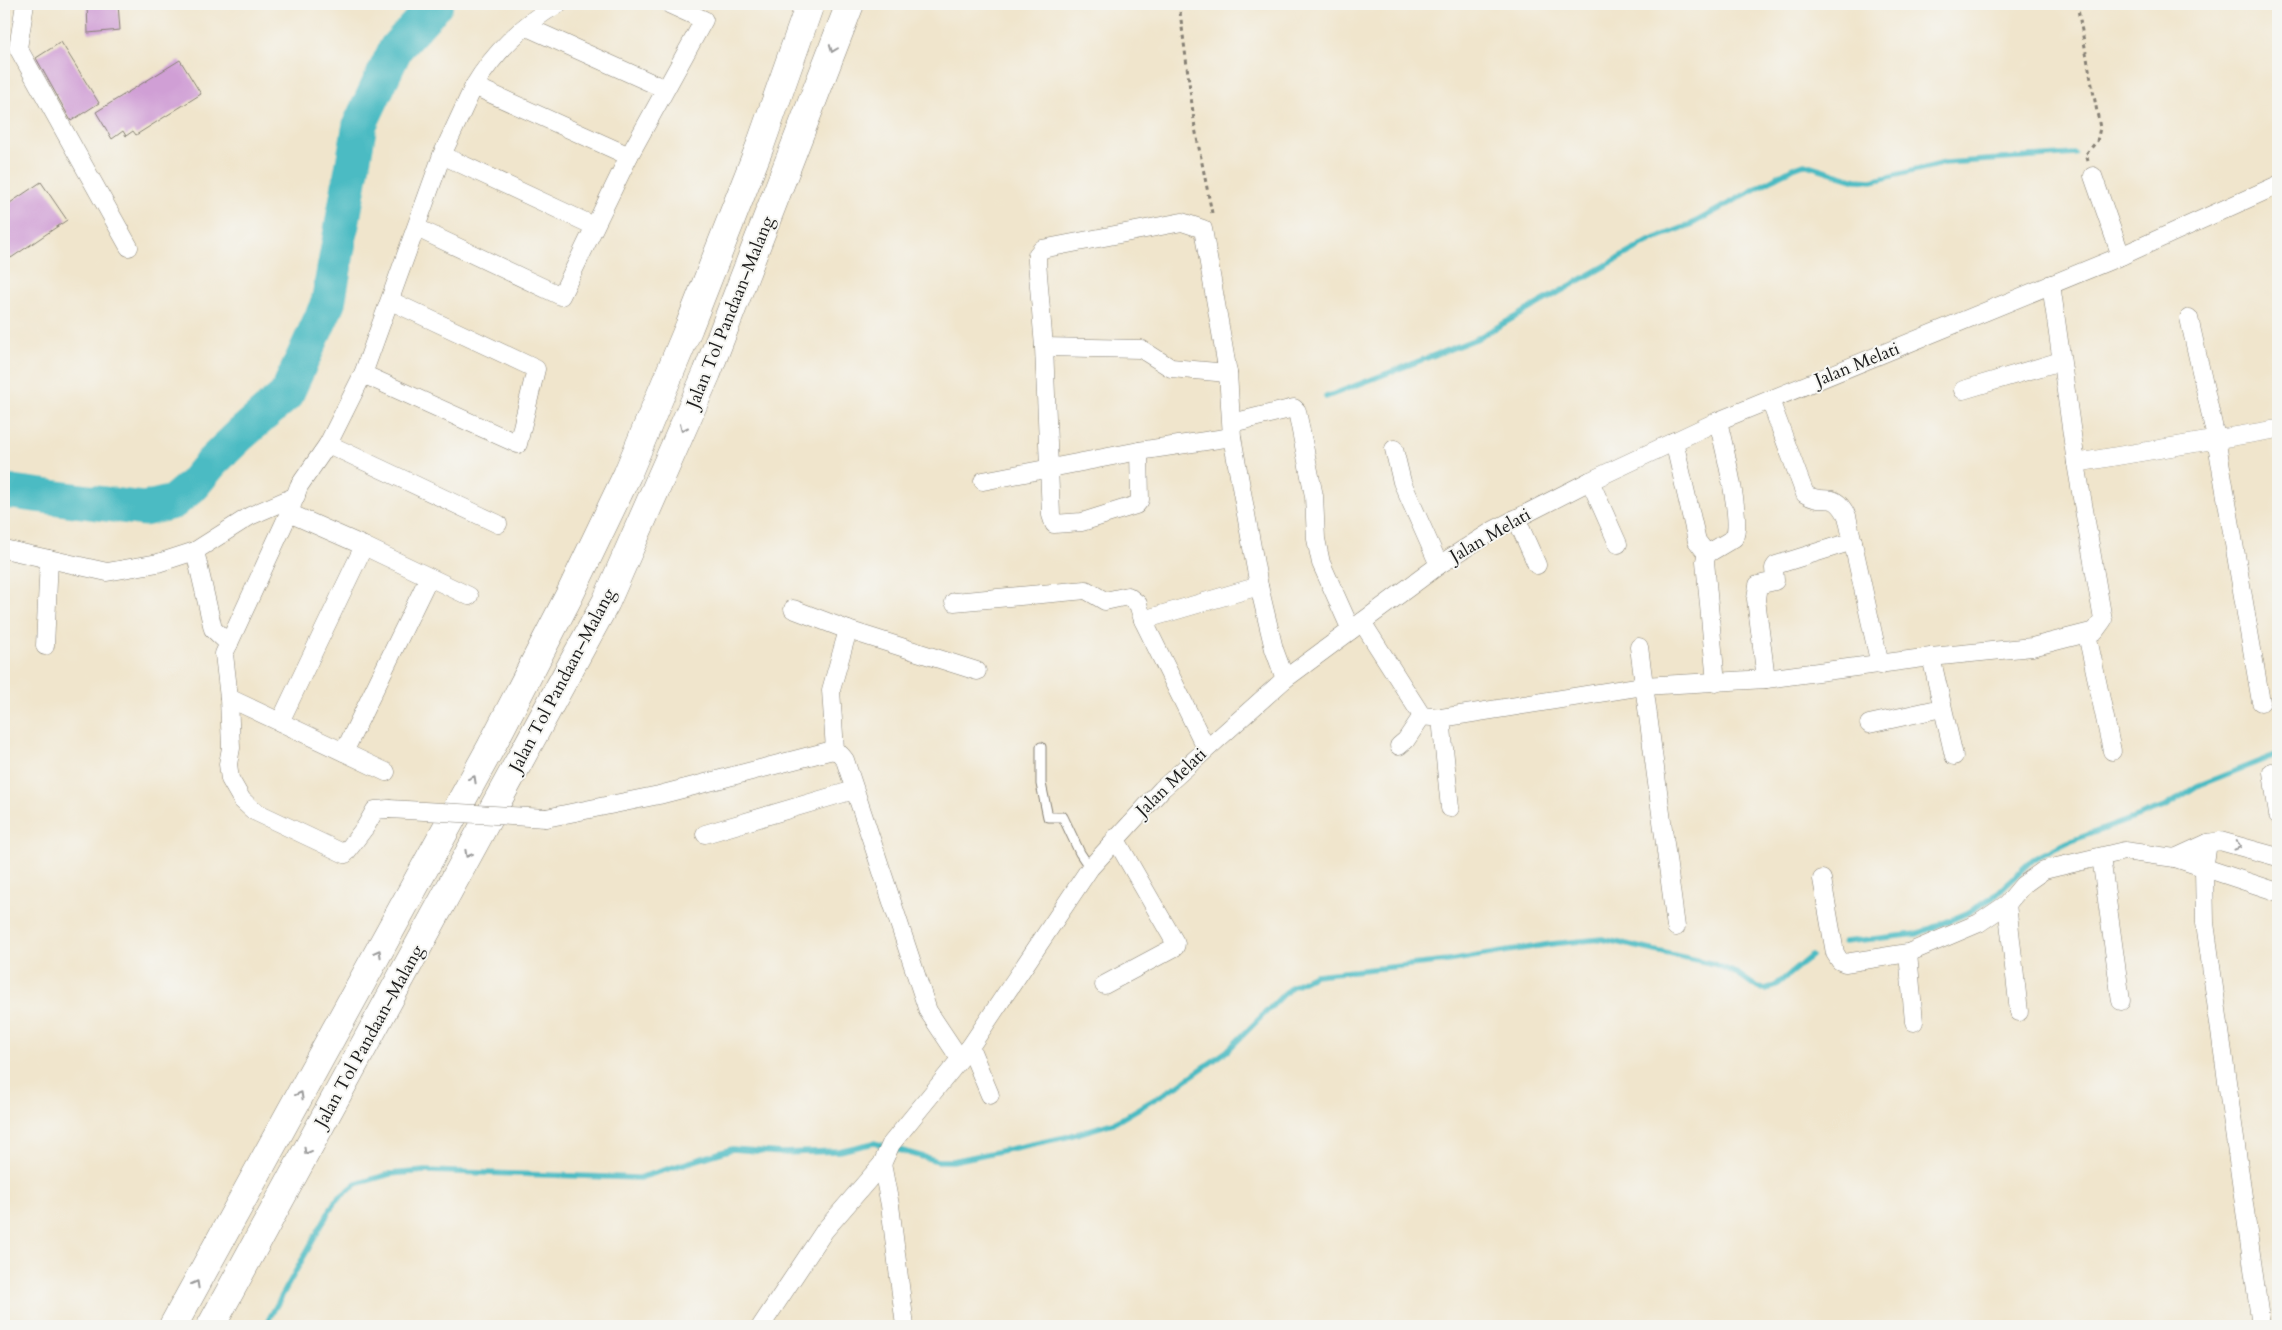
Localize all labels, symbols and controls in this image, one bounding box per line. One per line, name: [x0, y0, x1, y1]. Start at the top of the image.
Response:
one-way arrow: [828, 44, 839, 53]
street label: Jalan Tol Pandaan–Malang: [679, 212, 781, 415]
street label: Jalan Melati: [1808, 336, 1903, 394]
one-way arrow: [678, 423, 689, 432]
street label: Jalan Melati: [1443, 502, 1535, 570]
street label: Jalan Tol Pandaan–Malang: [502, 583, 622, 779]
street label: Jalan Melati: [1128, 742, 1212, 825]
one-way arrow: [467, 776, 477, 785]
one-way arrow: [2233, 840, 2242, 851]
one-way arrow: [464, 849, 474, 858]
street label: Jalan Tol Pandaan–Malang: [307, 940, 430, 1135]
one-way arrow: [372, 949, 382, 958]
one-way arrow: [294, 1091, 304, 1100]
one-way arrow: [303, 1145, 313, 1154]
one-way arrow: [190, 1280, 200, 1289]

